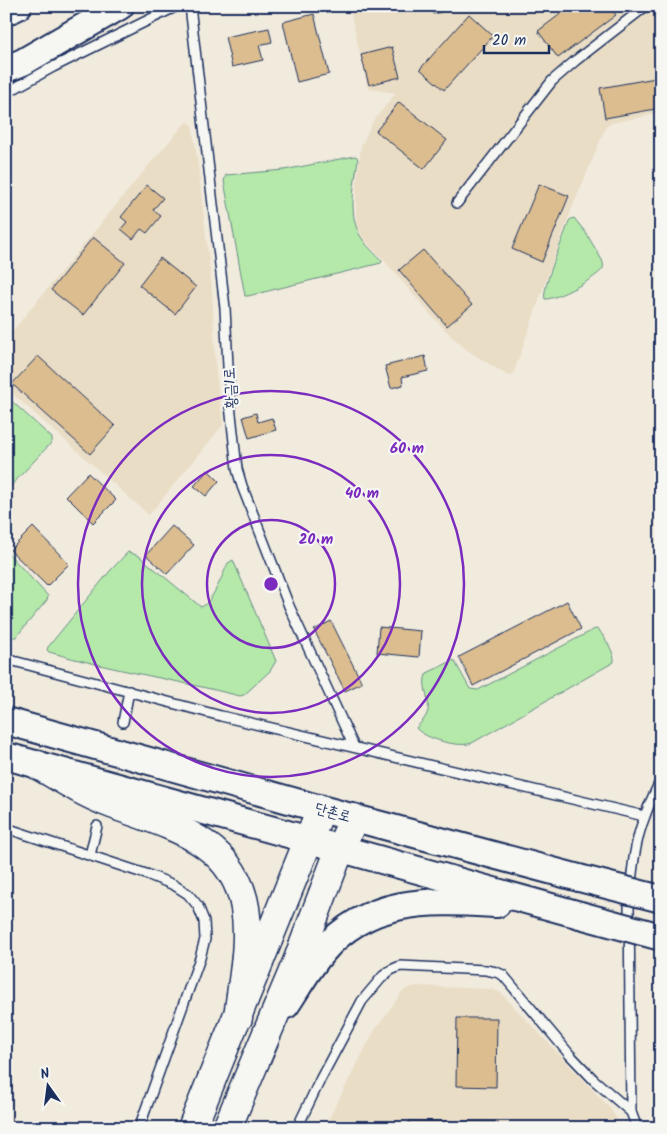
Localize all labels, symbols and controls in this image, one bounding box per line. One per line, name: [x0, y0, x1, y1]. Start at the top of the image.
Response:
scale bar: [484, 22, 550, 54]
text: 20 m: [492, 29, 526, 53]
street label: 황금1로: [218, 367, 244, 409]
text: 60 m: [390, 437, 424, 461]
text: 40 m: [345, 482, 379, 506]
text: 20 m: [299, 528, 333, 552]
centre of rings: [262, 575, 280, 593]
street label: 단촌로: [312, 797, 353, 829]
north arrow: [22, 1062, 72, 1112]
text: N: [38, 1063, 52, 1086]

